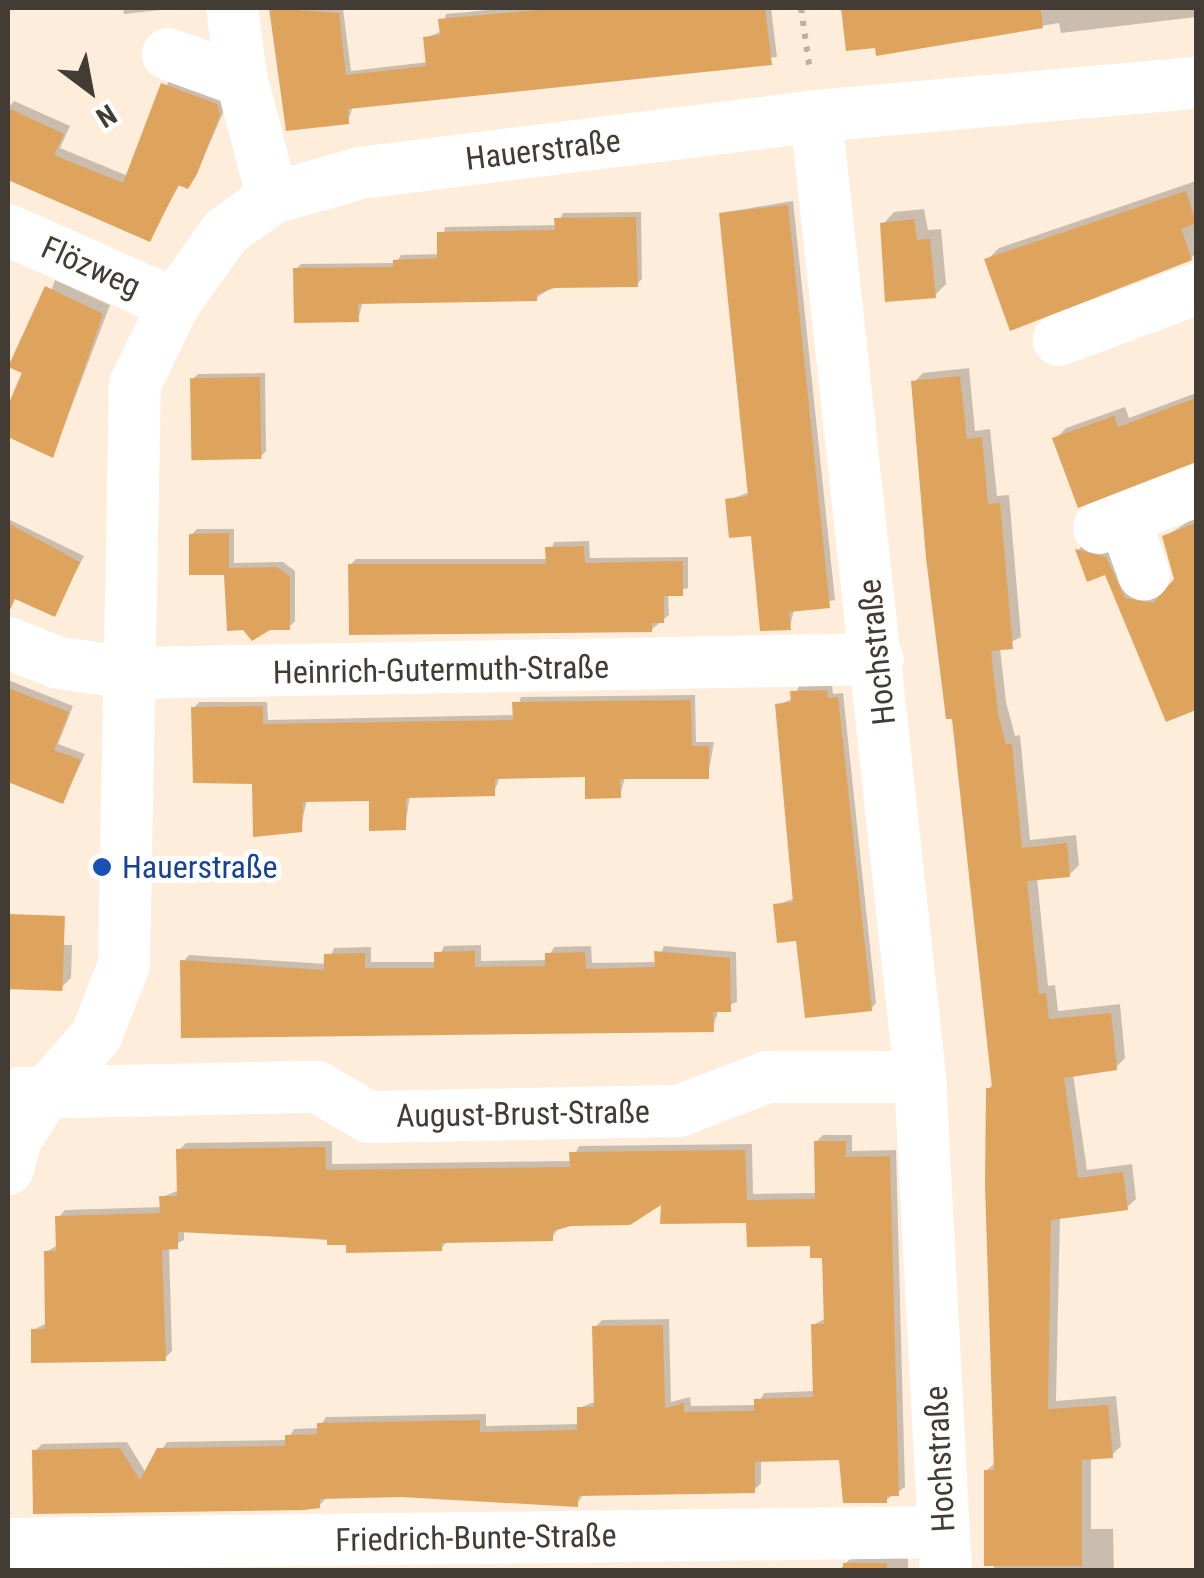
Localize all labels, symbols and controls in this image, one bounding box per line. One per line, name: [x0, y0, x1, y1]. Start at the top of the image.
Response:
north arrow: [40, 40, 140, 140]
text: N: [90, 97, 122, 134]
street label: Hauerstraße: [463, 121, 623, 179]
street label: Flözweg: [36, 228, 146, 306]
street label: Hochstraße: [850, 577, 904, 727]
street label: Heinrich-Gutermuth-Straße: [273, 648, 609, 692]
place label: Hauerstraße: [122, 848, 278, 886]
marker: Hauerstraße: [91, 856, 113, 878]
street label: August-Brust-Straße: [396, 1093, 650, 1135]
street label: Hochstraße: [917, 1385, 963, 1533]
street label: Friedrich-Bunte-Straße: [335, 1516, 617, 1560]

